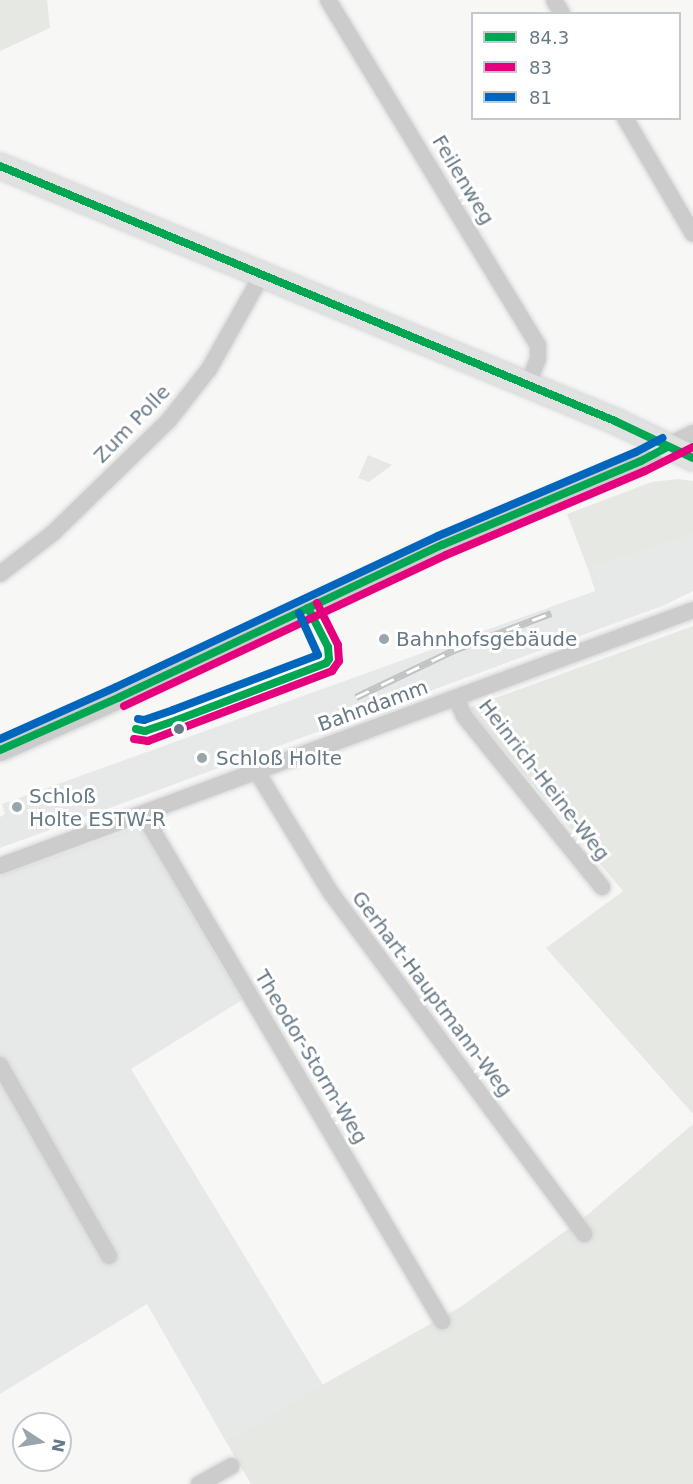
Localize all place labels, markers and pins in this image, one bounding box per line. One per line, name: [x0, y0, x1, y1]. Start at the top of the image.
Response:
place label: Bahnhofsgebäude: [396, 627, 577, 651]
marker: Bahnhofsgebäude: [377, 632, 391, 646]
unlabelled marker: [173, 723, 185, 735]
place label: Schloß Holte: [216, 746, 342, 770]
marker: Schloß Holte: [193, 749, 211, 767]
place label: Schloß Holte ESTW-R: [29, 784, 166, 831]
marker: Schloß Holte ESTW-R: [10, 800, 24, 814]

